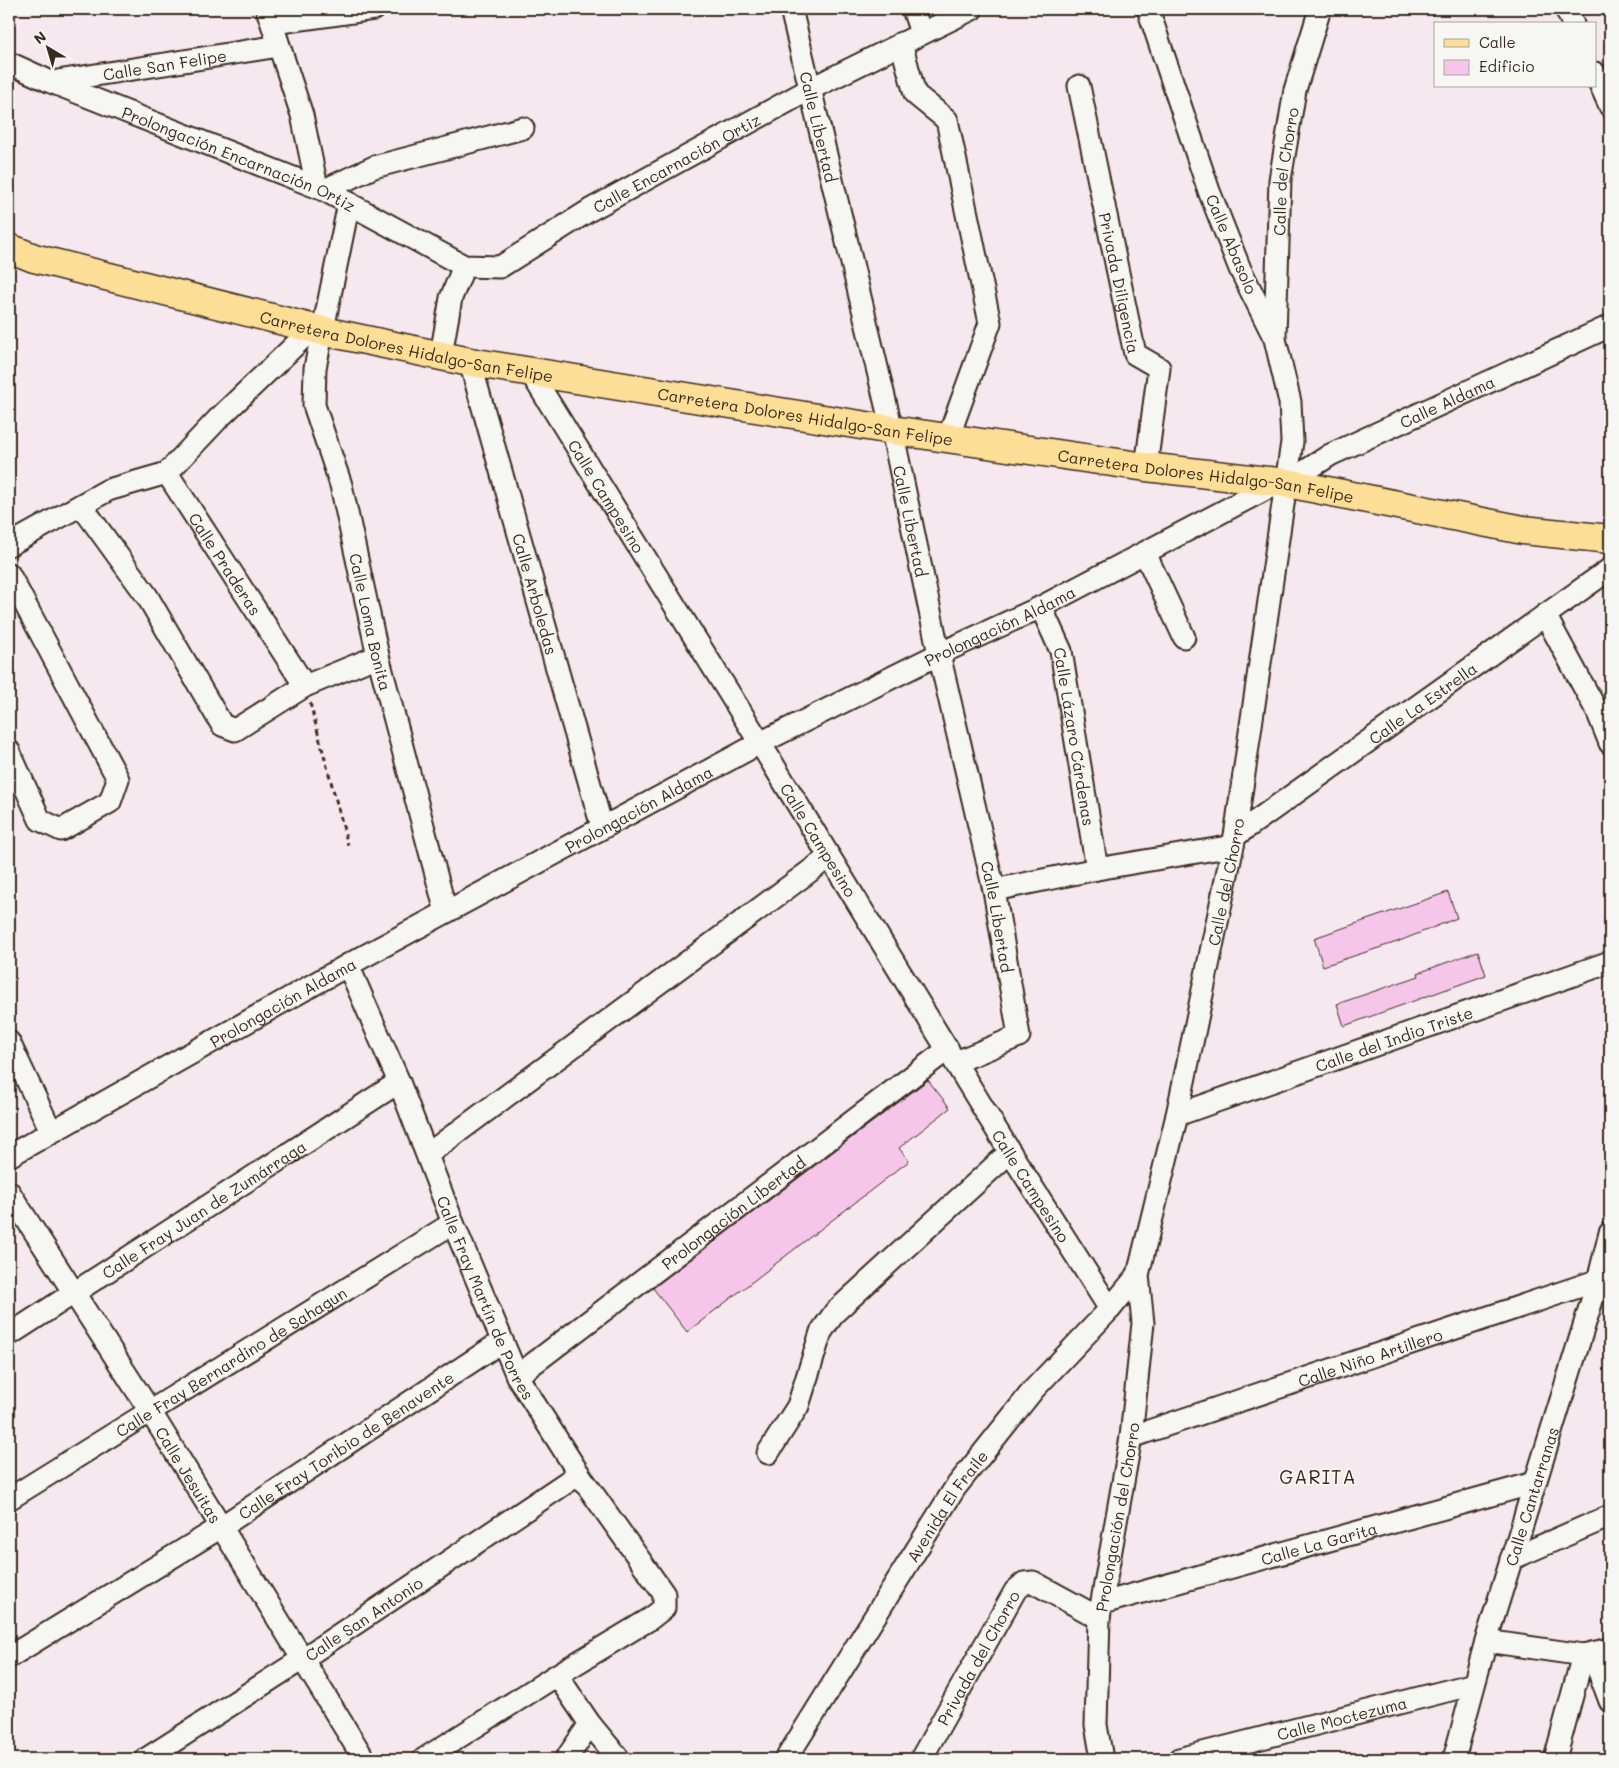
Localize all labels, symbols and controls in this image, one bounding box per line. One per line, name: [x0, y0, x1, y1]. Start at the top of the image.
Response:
north arrow: [22, 22, 72, 72]
legend: [1434, 22, 1596, 88]
text: N: [30, 27, 50, 48]
text: Calle: [1479, 32, 1516, 52]
street label: Calle San Felipe: [101, 44, 228, 84]
text: Edificio: [1479, 56, 1535, 76]
street label: Calle Libertad: [796, 69, 843, 184]
street label: Prolongación Encarnación Ortiz: [119, 101, 359, 216]
street label: Calle del Chorro: [1268, 106, 1302, 236]
street label: Calle Encarnación Ortiz: [589, 108, 764, 217]
street label: Calle Abasolo: [1202, 191, 1262, 297]
street label: Privada Diligencia: [1095, 210, 1145, 355]
street label: Carretera Dolores Hidalgo-San Felipe: [258, 305, 555, 386]
street label: Calle Aldama: [1396, 370, 1498, 432]
street label: Carretera Dolores Hidalgo-San Felipe: [656, 382, 955, 449]
street label: Calle Campesino: [564, 435, 650, 556]
street label: Carretera Dolores Hidalgo-San Felipe: [1057, 444, 1356, 507]
street label: Calle Libertad: [889, 464, 933, 579]
street label: Calle Praderas: [185, 508, 267, 619]
street label: Calle Arboledas: [509, 531, 563, 657]
street label: Calle Loma Bonita: [346, 551, 397, 693]
street label: Prolongación Aldama: [921, 580, 1079, 670]
street label: Calle Lázaro Cárdenas: [1050, 646, 1100, 827]
street label: Calle La Estrella: [1364, 657, 1481, 748]
street label: Prolongación Aldama: [561, 760, 716, 857]
street label: Calle Campesino: [776, 779, 862, 900]
street label: Calle del Chorro: [1202, 817, 1248, 947]
street label: Calle Libertad: [977, 859, 1018, 974]
street label: Prolongación Aldama: [206, 952, 359, 1051]
street label: Calle del Indio Triste: [1312, 1001, 1476, 1076]
street label: Calle Campesino: [988, 1125, 1075, 1246]
street label: Calle Fray Juan de Zumárraga: [98, 1135, 310, 1283]
street label: Prolongación Libertad: [657, 1151, 809, 1274]
street label: Calle Fray Martín de Porres: [433, 1192, 540, 1403]
street label: Calle Fray Bernardino de Sahagun: [111, 1281, 350, 1441]
street label: Calle Niño Artillero: [1295, 1323, 1445, 1391]
street label: Calle Fray Toribio de Benavente: [234, 1366, 457, 1523]
street label: Calle Jesuitas: [151, 1422, 227, 1527]
street label: Prolongación del Chorro: [1090, 1422, 1143, 1613]
street label: Calle Cantarranas: [1500, 1424, 1563, 1568]
street label: Avenida El Fraile: [901, 1445, 992, 1566]
district label: GARITA: [1279, 1464, 1357, 1489]
street label: Calle La Garita: [1258, 1517, 1379, 1569]
street label: Calle San Antonio: [301, 1571, 426, 1665]
street label: Privada del Chorro: [932, 1586, 1024, 1729]
street label: Calle Moctezuma: [1275, 1691, 1409, 1744]

